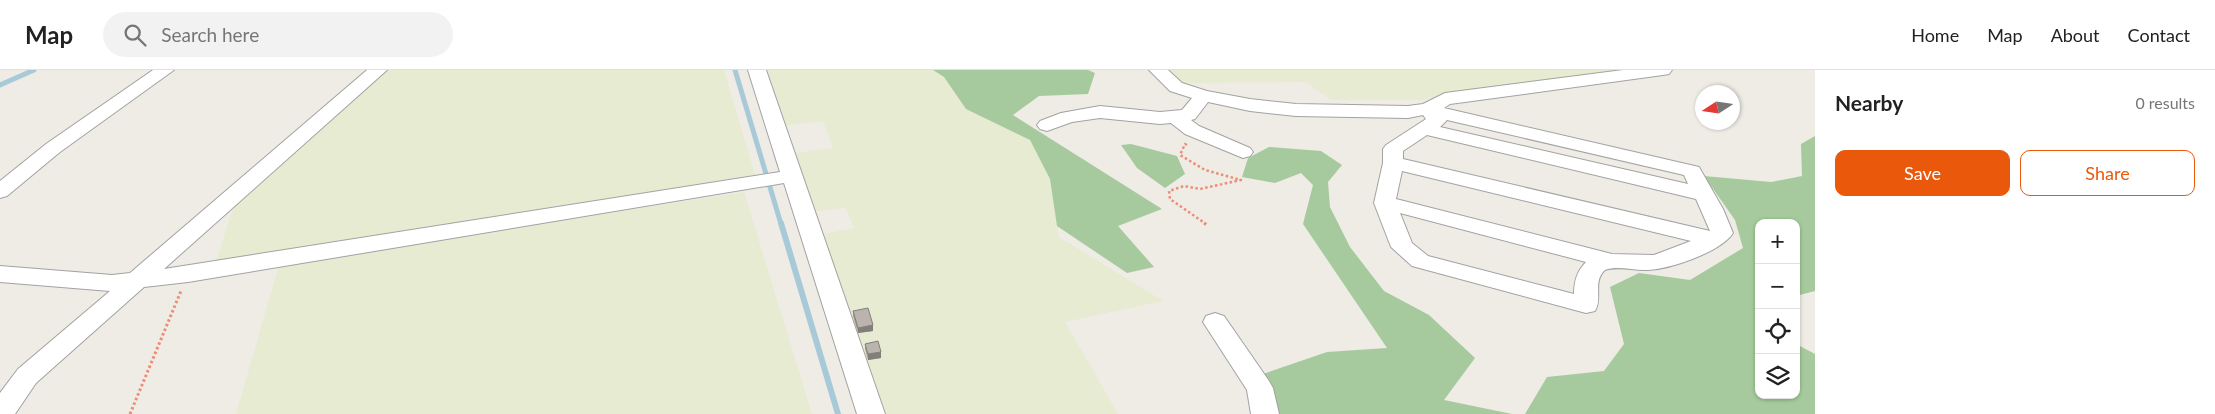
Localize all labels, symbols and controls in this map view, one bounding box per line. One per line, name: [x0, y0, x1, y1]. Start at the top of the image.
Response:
search box: [103, 12, 453, 57]
text: Map: [25, 20, 73, 49]
icon: search: [121, 21, 149, 49]
text: Search here: [161, 23, 259, 46]
text: Home: [1911, 24, 1959, 46]
text: Map: [1987, 24, 2023, 46]
text: About: [2051, 24, 2100, 46]
text: Contact: [2128, 24, 2190, 46]
north arrow: [1695, 85, 1740, 130]
text: Nearby: [1835, 90, 1903, 115]
text: 0 results: [2135, 93, 2195, 112]
button: Save: [1835, 150, 2010, 196]
button: Share: [2020, 150, 2195, 196]
map controls: [1755, 219, 1800, 399]
button: +: [1755, 219, 1800, 264]
button: −: [1755, 264, 1800, 309]
button: locate: [1755, 309, 1800, 354]
button: layers: [1755, 354, 1800, 399]

